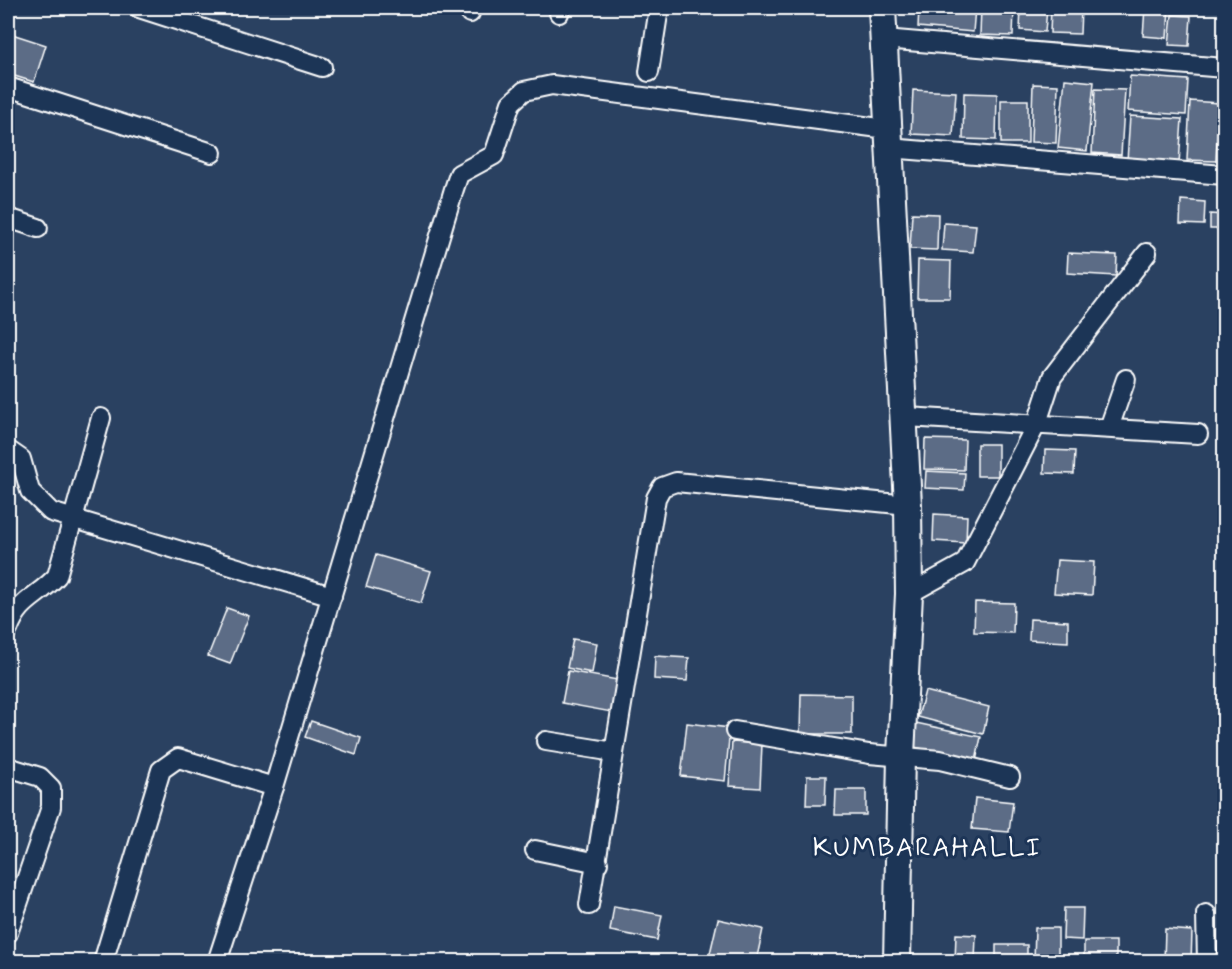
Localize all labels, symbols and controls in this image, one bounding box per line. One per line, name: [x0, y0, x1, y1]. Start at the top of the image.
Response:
district label: KUMBARAHALLI: [812, 831, 1042, 866]

